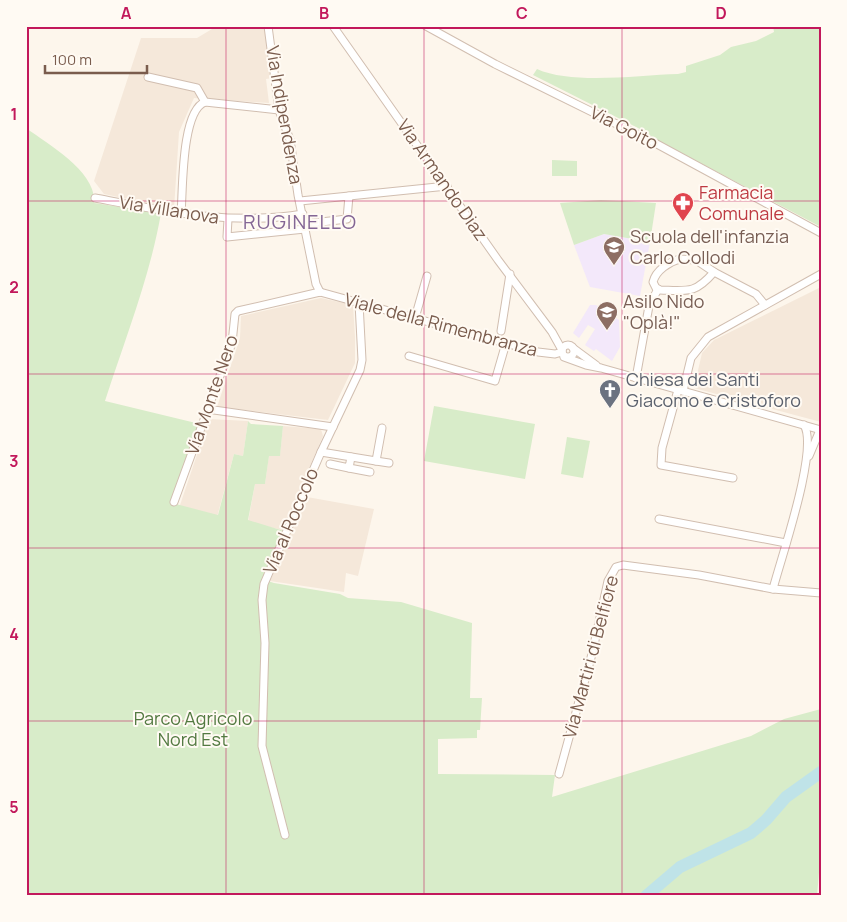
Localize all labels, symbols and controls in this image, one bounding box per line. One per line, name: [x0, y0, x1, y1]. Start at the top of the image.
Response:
text: A: [121, 2, 132, 24]
text: B: [319, 2, 329, 24]
text: C: [516, 2, 528, 24]
text: D: [715, 2, 727, 24]
scale bar: [45, 42, 148, 74]
street label: Via Indipendenza: [261, 44, 309, 186]
text: 100 m: [52, 49, 92, 70]
street label: Via Goito: [586, 100, 663, 154]
text: 1: [10, 103, 18, 125]
street label: Via Armando Diaz: [392, 114, 494, 245]
place label: Farmacia Comunale: [699, 180, 784, 225]
street label: Via Villanova: [117, 189, 221, 229]
pharmacy icon: Farmacia Comunale: [671, 191, 695, 222]
district label: RUGINELLO: [243, 208, 357, 235]
place label: Scuola dell'infanzia Carlo Collodi: [630, 224, 789, 269]
school or university icon: Scuola dell'infanzia Carlo Collodi: [602, 235, 626, 266]
text: 2: [9, 276, 19, 298]
street label: Viale della Rimembranza: [342, 287, 540, 361]
place label: Asilo Nido "Oplà!": [623, 289, 704, 334]
school or university icon: Asilo Nido "Oplà!": [595, 300, 619, 331]
street label: Via Monte Nero: [179, 331, 243, 458]
place label: Chiesa dei Santi Giacomo e Cristoforo: [626, 367, 801, 412]
church icon: Chiesa dei Santi Giacomo e Cristoforo: [598, 378, 622, 409]
text: 3: [9, 450, 19, 472]
street label: Via al Roccolo: [257, 464, 323, 577]
street label: Via Martiri di Belfiore: [557, 572, 623, 741]
text: 4: [9, 623, 19, 645]
park label: Parco Agricolo Nord Est: [134, 706, 252, 751]
text: 5: [9, 796, 19, 818]

